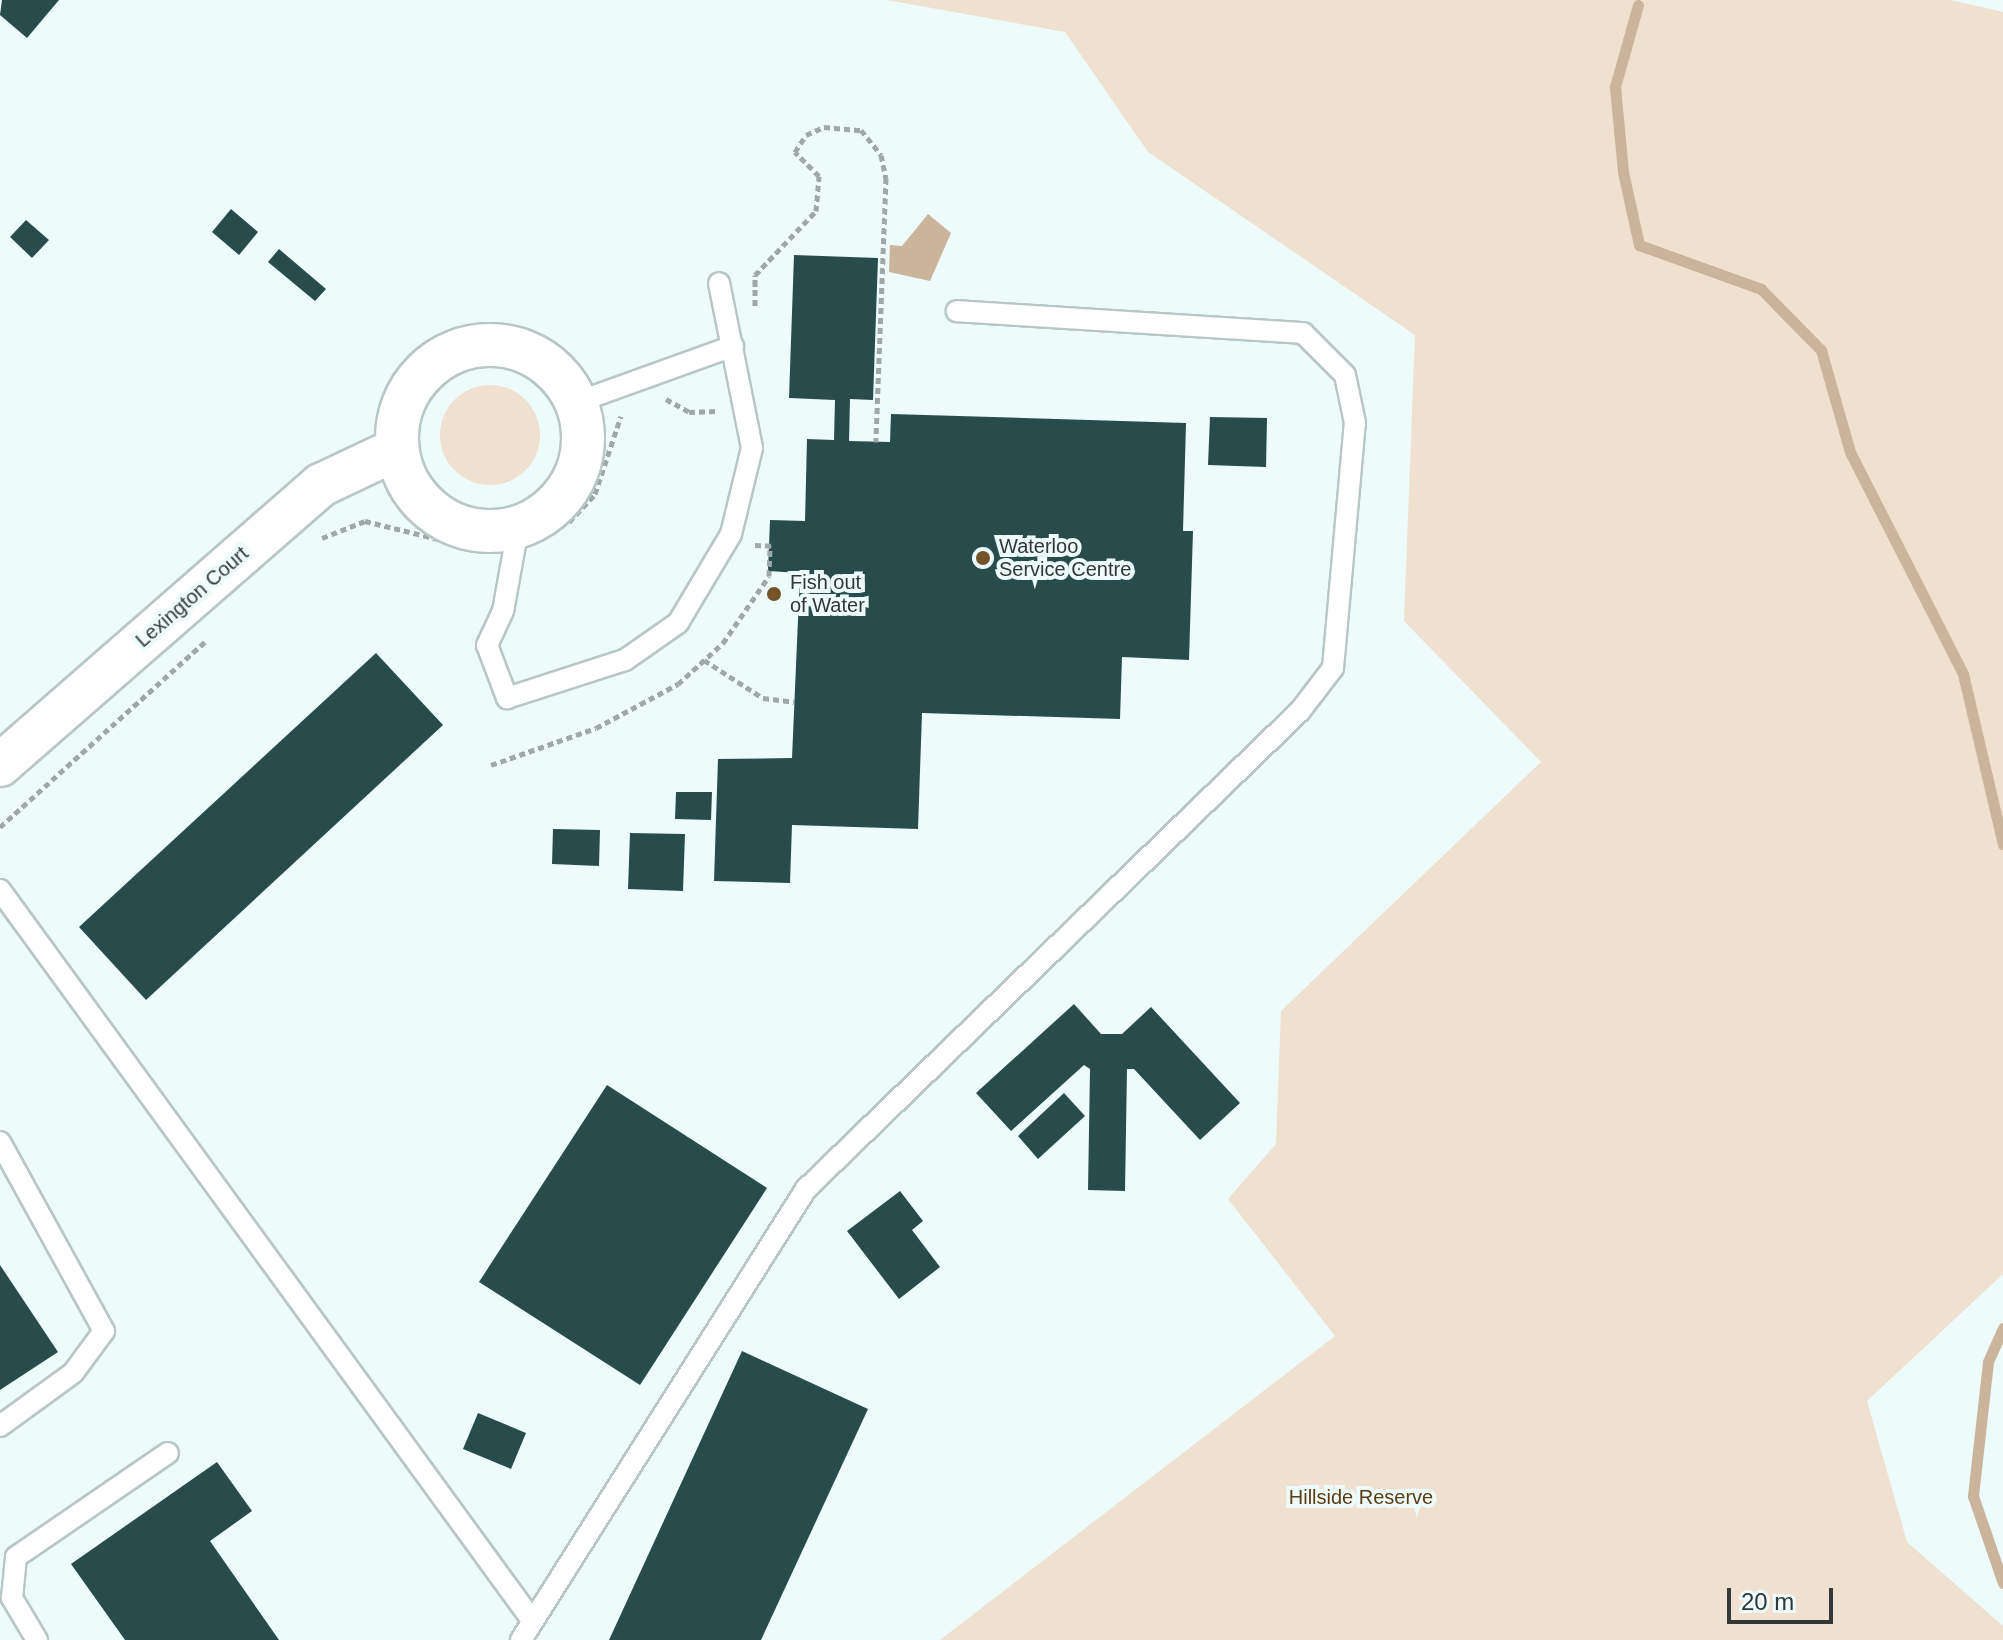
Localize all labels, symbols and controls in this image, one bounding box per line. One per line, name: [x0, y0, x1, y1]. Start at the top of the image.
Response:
place label: Waterloo Service Centre: [999, 534, 1131, 581]
street label: Lexington Court: [131, 542, 253, 652]
marker: Waterloo Service Centre: [974, 549, 992, 567]
place label: Fish out of Water: [790, 570, 865, 617]
marker: Fish out of Water: [765, 585, 783, 603]
park label: Hillside Reserve: [1289, 1485, 1433, 1509]
scale bar: [1731, 1572, 1837, 1622]
text: 20 m: [1741, 1588, 1794, 1615]

